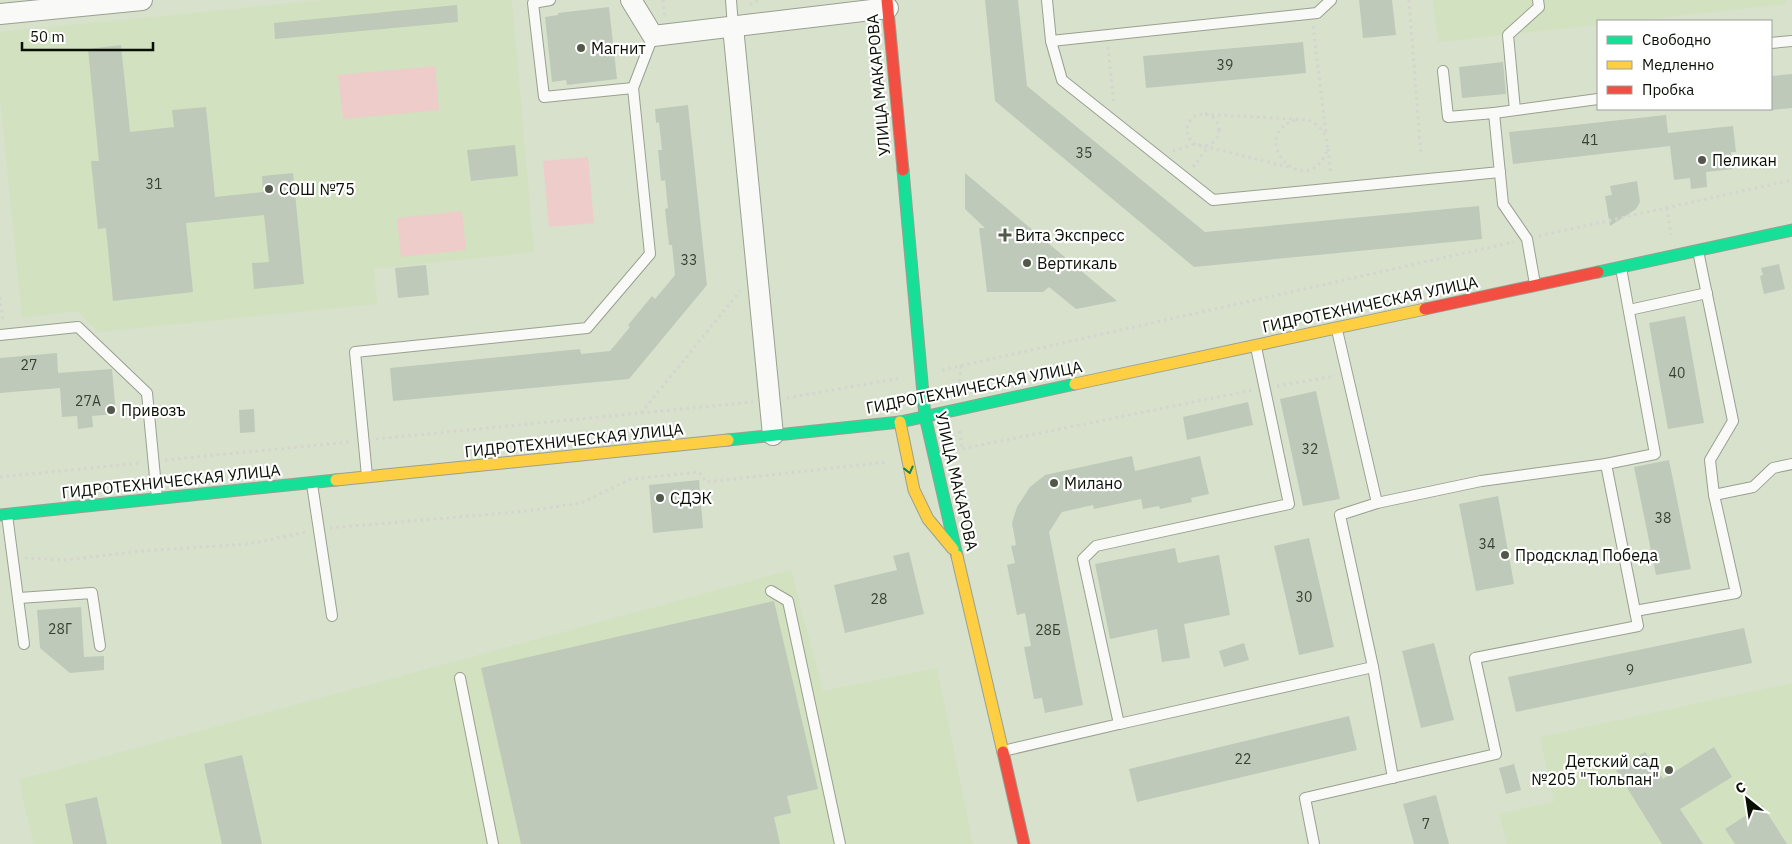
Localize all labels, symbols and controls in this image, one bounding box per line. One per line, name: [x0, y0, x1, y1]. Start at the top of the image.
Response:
street label: УЛИЦА МАКАРОВА: [862, 13, 894, 157]
scale bar: [22, 20, 154, 52]
legend: [1597, 20, 1772, 110]
text: 50 m: [30, 27, 65, 46]
text: Свободно: [1642, 30, 1711, 49]
place label: Магнит: [591, 38, 646, 58]
marker: Магнит: [575, 42, 587, 54]
text: Медленно: [1642, 55, 1714, 74]
house number: 39: [1217, 56, 1233, 74]
text: Пробка: [1642, 80, 1694, 99]
house number: 41: [1582, 131, 1598, 149]
house number: 35: [1076, 144, 1092, 162]
place label: Пеликан: [1712, 150, 1777, 170]
marker: Пеликан: [1696, 154, 1708, 166]
house number: 31: [146, 175, 162, 193]
place label: СОШ №75: [279, 179, 355, 199]
marker: СОШ №75: [263, 183, 275, 195]
place label: Вита Экспресс: [1015, 225, 1124, 245]
marker: Вита Экспресс: [999, 229, 1011, 241]
house number: 33: [681, 251, 697, 269]
place label: Вертикаль: [1037, 253, 1117, 273]
marker: Вертикаль: [1021, 257, 1033, 269]
street label: ГИДРОТЕХНИЧЕСКАЯ УЛИЦА: [1260, 271, 1480, 337]
house number: 27: [21, 356, 37, 374]
street label: ГИДРОТЕХНИЧЕСКАЯ УЛИЦА: [864, 356, 1084, 418]
house number: 40: [1669, 364, 1685, 382]
house number: 27А: [75, 392, 101, 410]
place label: Привозъ: [121, 400, 186, 420]
marker: Привозъ: [105, 404, 117, 416]
street label: УЛИЦА МАКАРОВА: [931, 409, 983, 553]
street label: ГИДРОТЕХНИЧЕСКАЯ УЛИЦА: [464, 419, 684, 461]
house number: 32: [1302, 440, 1318, 458]
street label: ГИДРОТЕХНИЧЕСКАЯ УЛИЦА: [61, 460, 281, 502]
one-way arrow: [903, 465, 914, 474]
place label: Милано: [1064, 473, 1122, 493]
marker: Милано: [1048, 477, 1060, 489]
place label: СДЭК: [670, 488, 712, 508]
marker: СДЭК: [654, 492, 666, 504]
house number: 38: [1655, 509, 1671, 527]
house number: 34: [1479, 535, 1495, 553]
place label: Продсклад Победа: [1515, 545, 1658, 565]
marker: Продсклад Победа: [1499, 549, 1511, 561]
house number: 30: [1296, 588, 1312, 606]
house number: 28: [871, 590, 887, 608]
house number: 28Г: [48, 620, 72, 638]
house number: 28Б: [1035, 621, 1061, 639]
house number: 9: [1626, 661, 1634, 679]
house number: 22: [1235, 750, 1251, 768]
place label: Детский сад №205 "Тюльпан": [1531, 751, 1659, 789]
marker: Детский сад №205 "Тюльпан": [1663, 764, 1675, 776]
north arrow: [1722, 774, 1772, 824]
text: С: [1732, 778, 1749, 798]
house number: 7: [1422, 815, 1430, 833]

